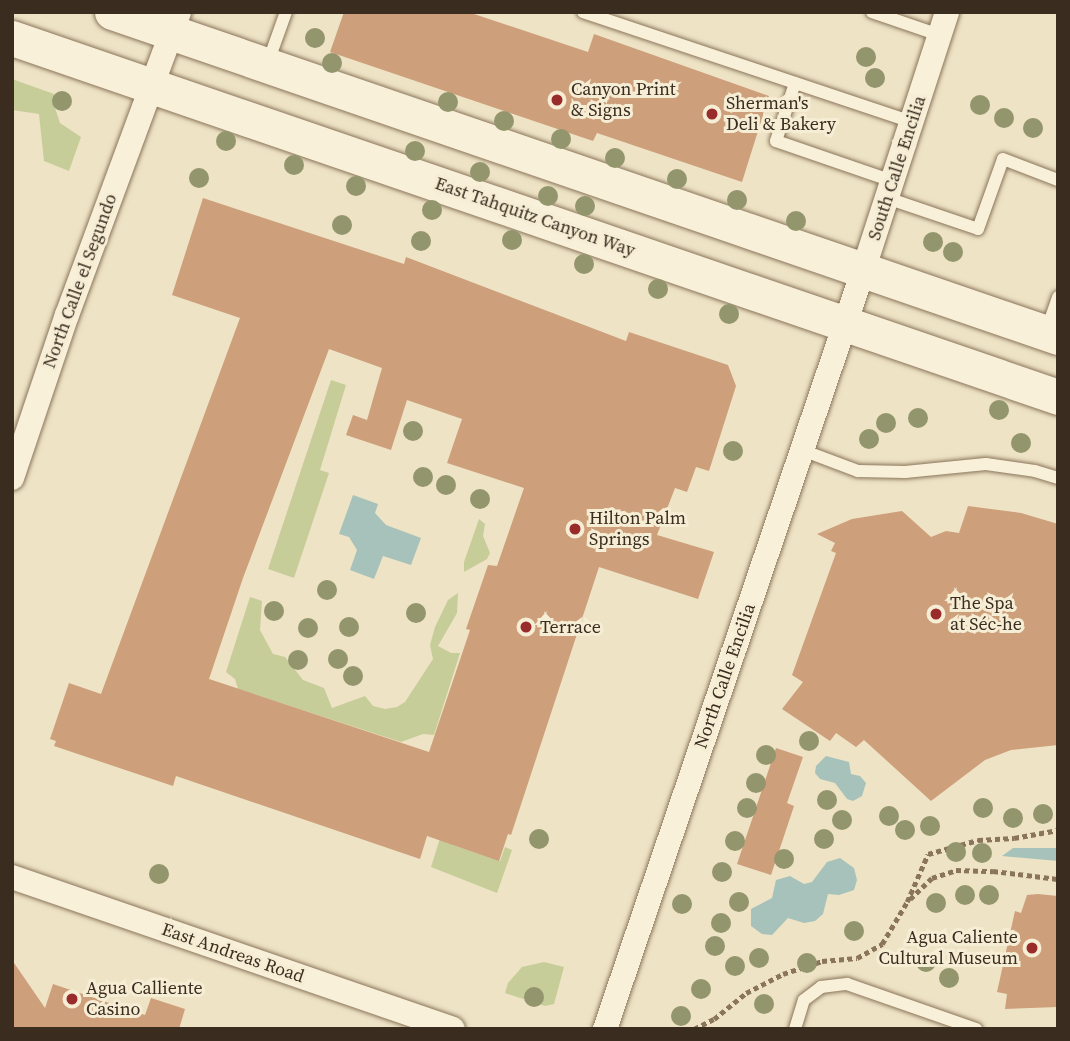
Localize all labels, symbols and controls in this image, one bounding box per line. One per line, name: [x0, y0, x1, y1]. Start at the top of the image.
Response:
place label: Canyon Print & Signs: [571, 79, 676, 122]
marker: Canyon Print & Signs: [549, 92, 565, 108]
place label: Sherman's Deli & Bakery: [726, 93, 836, 136]
street label: South Calle Encilia: [863, 93, 931, 243]
marker: Sherman's Deli & Bakery: [704, 106, 720, 122]
street label: East Tahquitz Canyon Way: [432, 172, 638, 262]
street label: North Calle el Segundo: [38, 191, 122, 371]
place label: Hilton Palm Springs: [589, 508, 686, 550]
marker: Hilton Palm Springs: [567, 521, 583, 537]
place label: The Spa at Séc-he: [950, 593, 1022, 636]
street label: North Calle Encilia: [690, 601, 760, 751]
marker: The Spa at Séc-he: [928, 606, 944, 622]
place label: Terrace: [540, 616, 601, 638]
marker: Terrace: [518, 619, 534, 635]
street label: East Andreas Road: [159, 918, 307, 988]
place label: Agua Caliente Cultural Museum: [878, 927, 1018, 970]
marker: Agua Caliente Cultural Museum: [1024, 940, 1040, 956]
place label: Agua Calliente Casino: [86, 978, 203, 1020]
marker: Agua Calliente Casino: [64, 991, 80, 1007]

